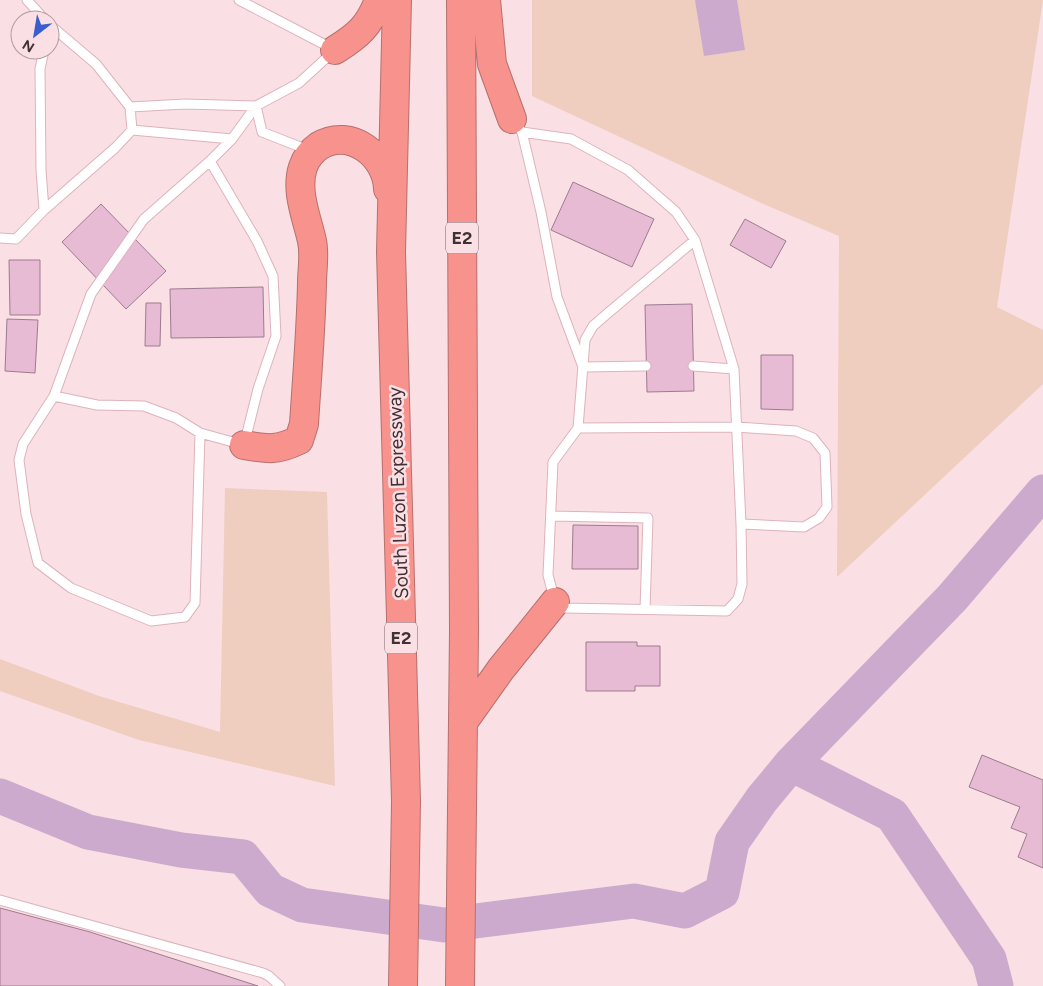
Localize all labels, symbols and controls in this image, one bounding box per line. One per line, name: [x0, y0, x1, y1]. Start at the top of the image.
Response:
north arrow: [10, 10, 60, 60]
text: N: [20, 36, 38, 56]
road number: E2: [446, 222, 478, 254]
street label: South Luzon Expressway: [383, 387, 413, 599]
road number: E2: [385, 622, 417, 654]

